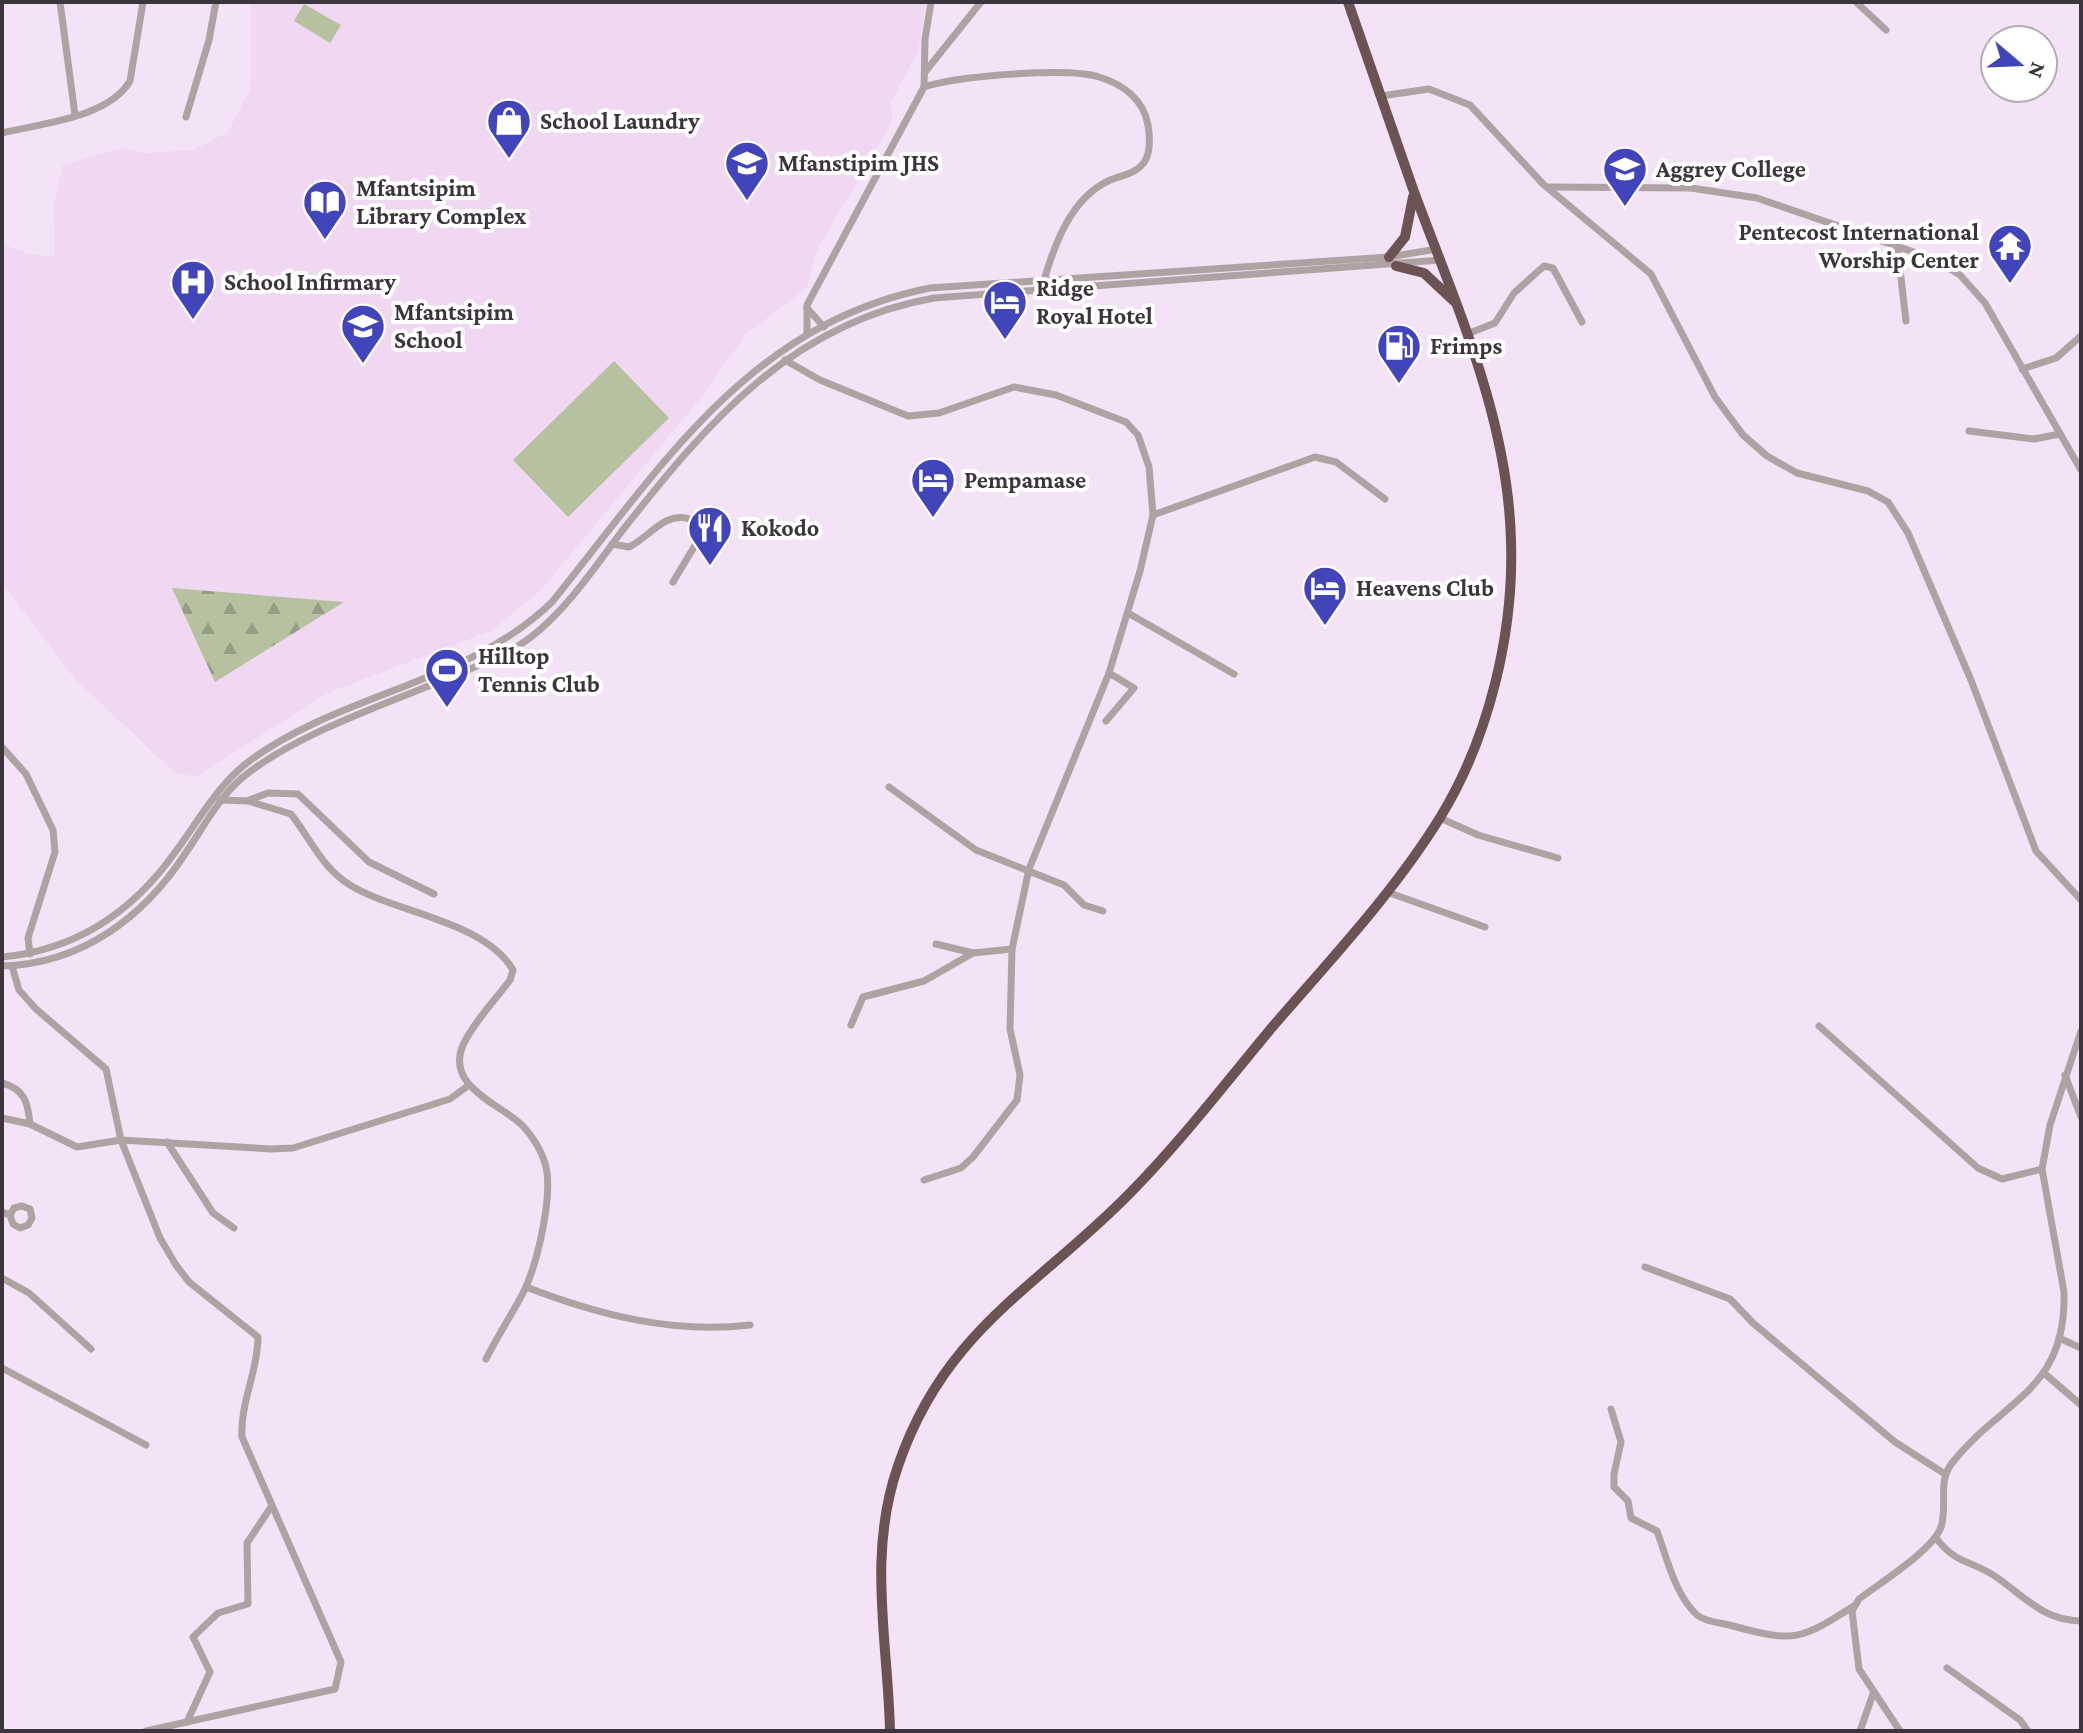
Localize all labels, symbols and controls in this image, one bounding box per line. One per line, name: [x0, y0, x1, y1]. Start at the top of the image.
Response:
north arrow: [1979, 24, 2059, 104]
text: N: [2023, 59, 2052, 82]
shop icon: School Laundry: [485, 97, 533, 160]
place label: School Laundry: [540, 107, 700, 134]
school or university icon: Mfanstipim JHS: [723, 139, 771, 202]
school or university icon: Aggrey College: [1601, 145, 1649, 208]
place label: Mfanstipim JHS: [778, 149, 939, 176]
place label: Aggrey College: [1655, 155, 1806, 182]
place label: Mfantsipim Library Complex: [356, 174, 527, 229]
library icon: Mfantsipim Library Complex: [301, 178, 349, 241]
place label: Pentecost International Worship Center: [1738, 218, 1979, 273]
temple icon: Pentecost International Worship Center: [1986, 222, 2034, 285]
hospital icon: School Infirmary: [169, 258, 217, 321]
place label: School Infirmary: [224, 268, 396, 295]
place label: Ridge Royal Hotel: [1036, 274, 1153, 329]
hotel icon: Ridge Royal Hotel: [981, 278, 1029, 341]
place label: Mfantsipim School: [394, 298, 514, 353]
school or university icon: Mfantsipim School: [339, 302, 387, 365]
fuel station icon: Frimps: [1375, 322, 1423, 385]
place label: Frimps: [1430, 332, 1502, 359]
hotel icon: Pempamase: [909, 456, 957, 519]
place label: Pempamase: [964, 466, 1086, 493]
restaurant icon: Kokodo: [686, 504, 734, 567]
place label: Kokodo: [741, 514, 819, 541]
hotel icon: Heavens Club: [1301, 564, 1349, 627]
place label: Heavens Club: [1356, 574, 1494, 601]
place label: Hilltop Tennis Club: [478, 642, 600, 697]
sports icon: Hilltop Tennis Club: [423, 646, 471, 709]

